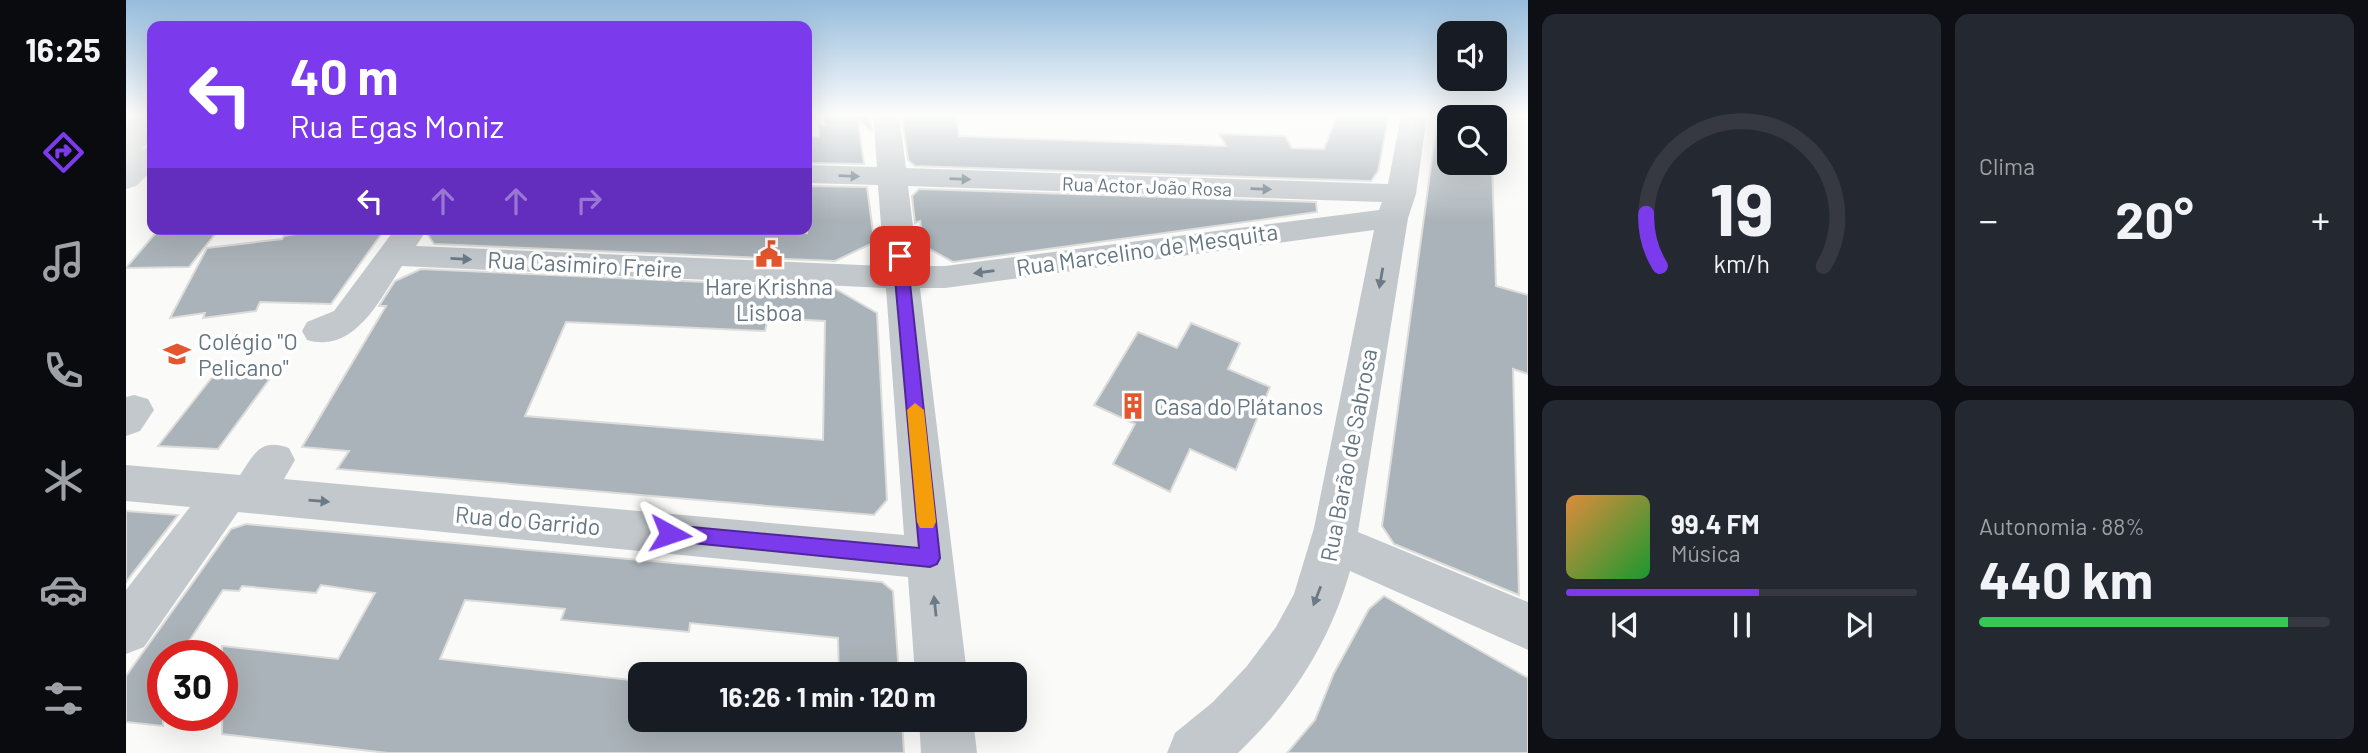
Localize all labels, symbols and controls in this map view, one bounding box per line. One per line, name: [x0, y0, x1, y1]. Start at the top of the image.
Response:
map controls: [1437, 21, 1507, 175]
button: sound: [1437, 21, 1507, 91]
text: 16:25: [25, 30, 101, 68]
text: 40 m: [290, 46, 398, 105]
icon: left: [175, 49, 266, 140]
button: search: [1437, 105, 1507, 175]
text: Rua Egas Moniz: [290, 106, 504, 144]
icon: directions: [39, 128, 88, 177]
text: Clima: [1979, 152, 2035, 180]
text: 19: [1709, 163, 1774, 251]
one-way arrow: [839, 170, 861, 181]
street label: Rua Actor João Rosa: [1062, 172, 1232, 200]
one-way arrow: [950, 174, 972, 185]
icon: left: [351, 182, 389, 220]
icon: ahead: [424, 182, 462, 220]
icon: ahead: [497, 182, 535, 220]
icon: right: [570, 182, 608, 220]
one-way arrow: [1250, 184, 1272, 195]
text: 20°: [2115, 187, 2194, 249]
text: −: [1979, 196, 1998, 242]
text: +: [2311, 196, 2330, 242]
street label: Rua Marcelino de Mesquita: [1014, 217, 1280, 281]
pin: [870, 226, 930, 286]
icon: music: [39, 237, 88, 286]
icon: arrive: [881, 237, 919, 275]
public building icon: Hare Krishna Lisboa: [754, 239, 784, 269]
street label: Rua Casimiro Freire: [487, 245, 683, 283]
text: km/h: [1713, 248, 1770, 278]
one-way arrow: [450, 253, 472, 264]
one-way arrow: [973, 267, 995, 278]
one-way arrow: [1375, 267, 1386, 289]
place label: Hare Krishna Lisboa: [705, 272, 833, 326]
place label: Colégio "O Pelicano": [198, 327, 298, 381]
school or university icon: Colégio "O Pelicano": [162, 339, 192, 369]
icon: phone: [39, 346, 88, 395]
street label: Rua Barão de Sabrosa: [1314, 346, 1382, 564]
building icon: Casa do Plátanos: [1118, 391, 1148, 421]
place label: Casa do Plátanos: [1154, 392, 1323, 420]
icon: climate: [39, 456, 88, 505]
one-way arrow: [309, 496, 331, 507]
position arrow: [633, 497, 707, 571]
street label: Rua do Garrido: [454, 500, 602, 540]
text: 99.4 FM: [1671, 508, 1760, 539]
text: Autonomia · 88%: [1979, 512, 2145, 540]
text: Música: [1671, 539, 1740, 567]
text: 440 km: [1979, 547, 2153, 609]
icon: car: [39, 565, 88, 614]
one-way arrow: [1311, 586, 1322, 607]
one-way arrow: [929, 595, 940, 617]
icon: previous: [1606, 606, 1644, 644]
icon: pause: [1723, 606, 1761, 644]
icon: next: [1840, 606, 1878, 644]
speed limit sign: 30: [147, 640, 238, 731]
icon: filters: [39, 674, 88, 723]
text: 16:26 · 1 min · 120 m: [719, 681, 936, 712]

